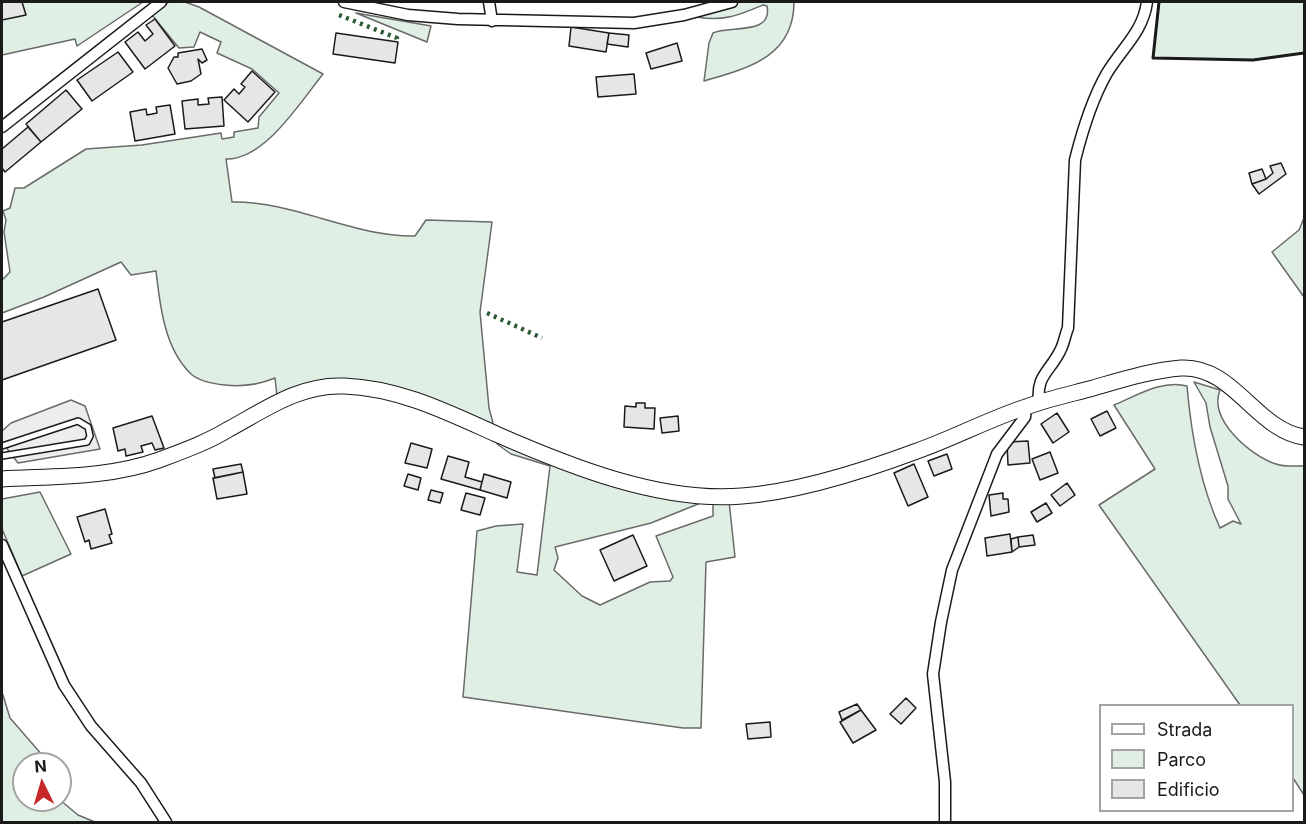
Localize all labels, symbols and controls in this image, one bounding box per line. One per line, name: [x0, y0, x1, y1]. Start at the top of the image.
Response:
legend: [1099, 704, 1294, 812]
text: Strada: [1157, 719, 1212, 740]
text: Parco: [1157, 749, 1206, 770]
north arrow: [12, 752, 72, 812]
text: N: [34, 756, 48, 777]
text: Edificio: [1157, 779, 1220, 800]

